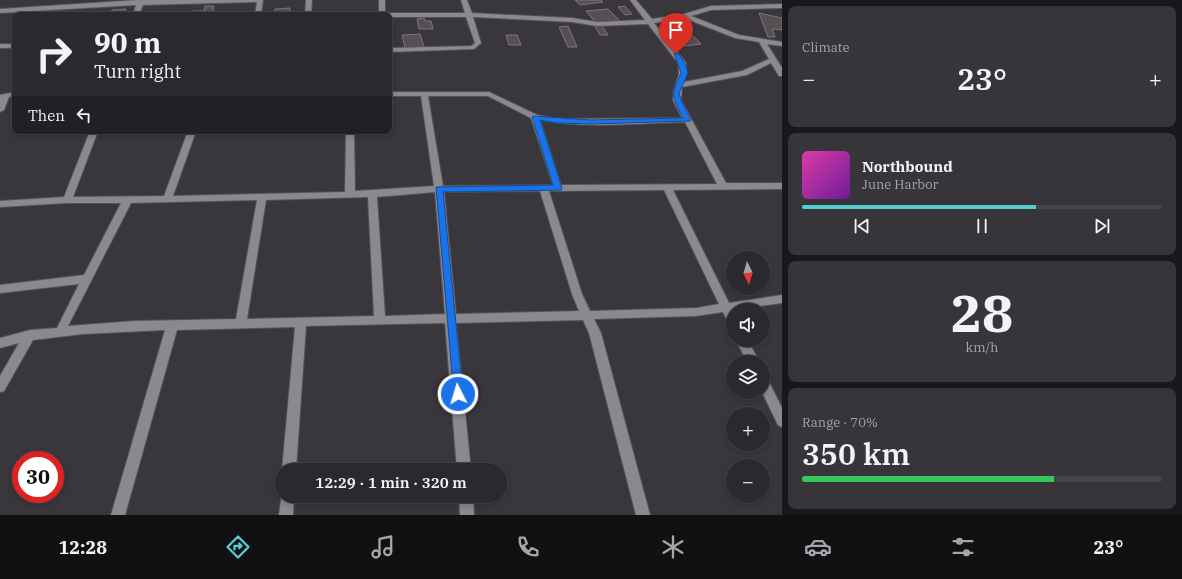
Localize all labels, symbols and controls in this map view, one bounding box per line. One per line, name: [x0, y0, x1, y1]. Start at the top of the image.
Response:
pin: [659, 13, 693, 54]
icon: arrive: [665, 19, 687, 41]
text: 90 m: [94, 24, 161, 61]
icon: right: [28, 28, 80, 80]
text: Climate: [802, 39, 849, 56]
text: 23°: [957, 59, 1007, 98]
text: Turn right: [94, 60, 181, 83]
text: −: [802, 64, 815, 93]
text: +: [1149, 64, 1162, 93]
icon: left: [73, 104, 95, 126]
text: Then: [28, 106, 65, 125]
text: Northbound: [862, 157, 953, 176]
text: June Harbor: [862, 176, 938, 193]
icon: previous: [851, 215, 873, 237]
icon: pause: [971, 215, 993, 237]
icon: next: [1091, 215, 1113, 237]
north arrow: [726, 251, 770, 295]
map controls: [726, 251, 770, 503]
text: 28: [951, 279, 1013, 346]
button: sound: [726, 303, 770, 347]
text: km/h: [966, 339, 998, 356]
button: layers: [726, 355, 770, 399]
position arrow: [437, 373, 479, 415]
button: +: [726, 407, 770, 451]
text: Range · 70%: [802, 414, 878, 431]
text: 350 km: [802, 434, 910, 473]
speed limit sign: 30: [12, 451, 64, 503]
button: −: [726, 459, 770, 503]
text: 12:29 · 1 min · 320 m: [315, 473, 467, 492]
icon: directions: [224, 533, 252, 561]
icon: music: [369, 533, 397, 561]
icon: phone: [514, 533, 542, 561]
icon: climate: [659, 533, 687, 561]
icon: car: [804, 533, 832, 561]
icon: filters: [949, 533, 977, 561]
text: 12:28: [58, 536, 107, 559]
text: 23°: [1093, 536, 1124, 559]

